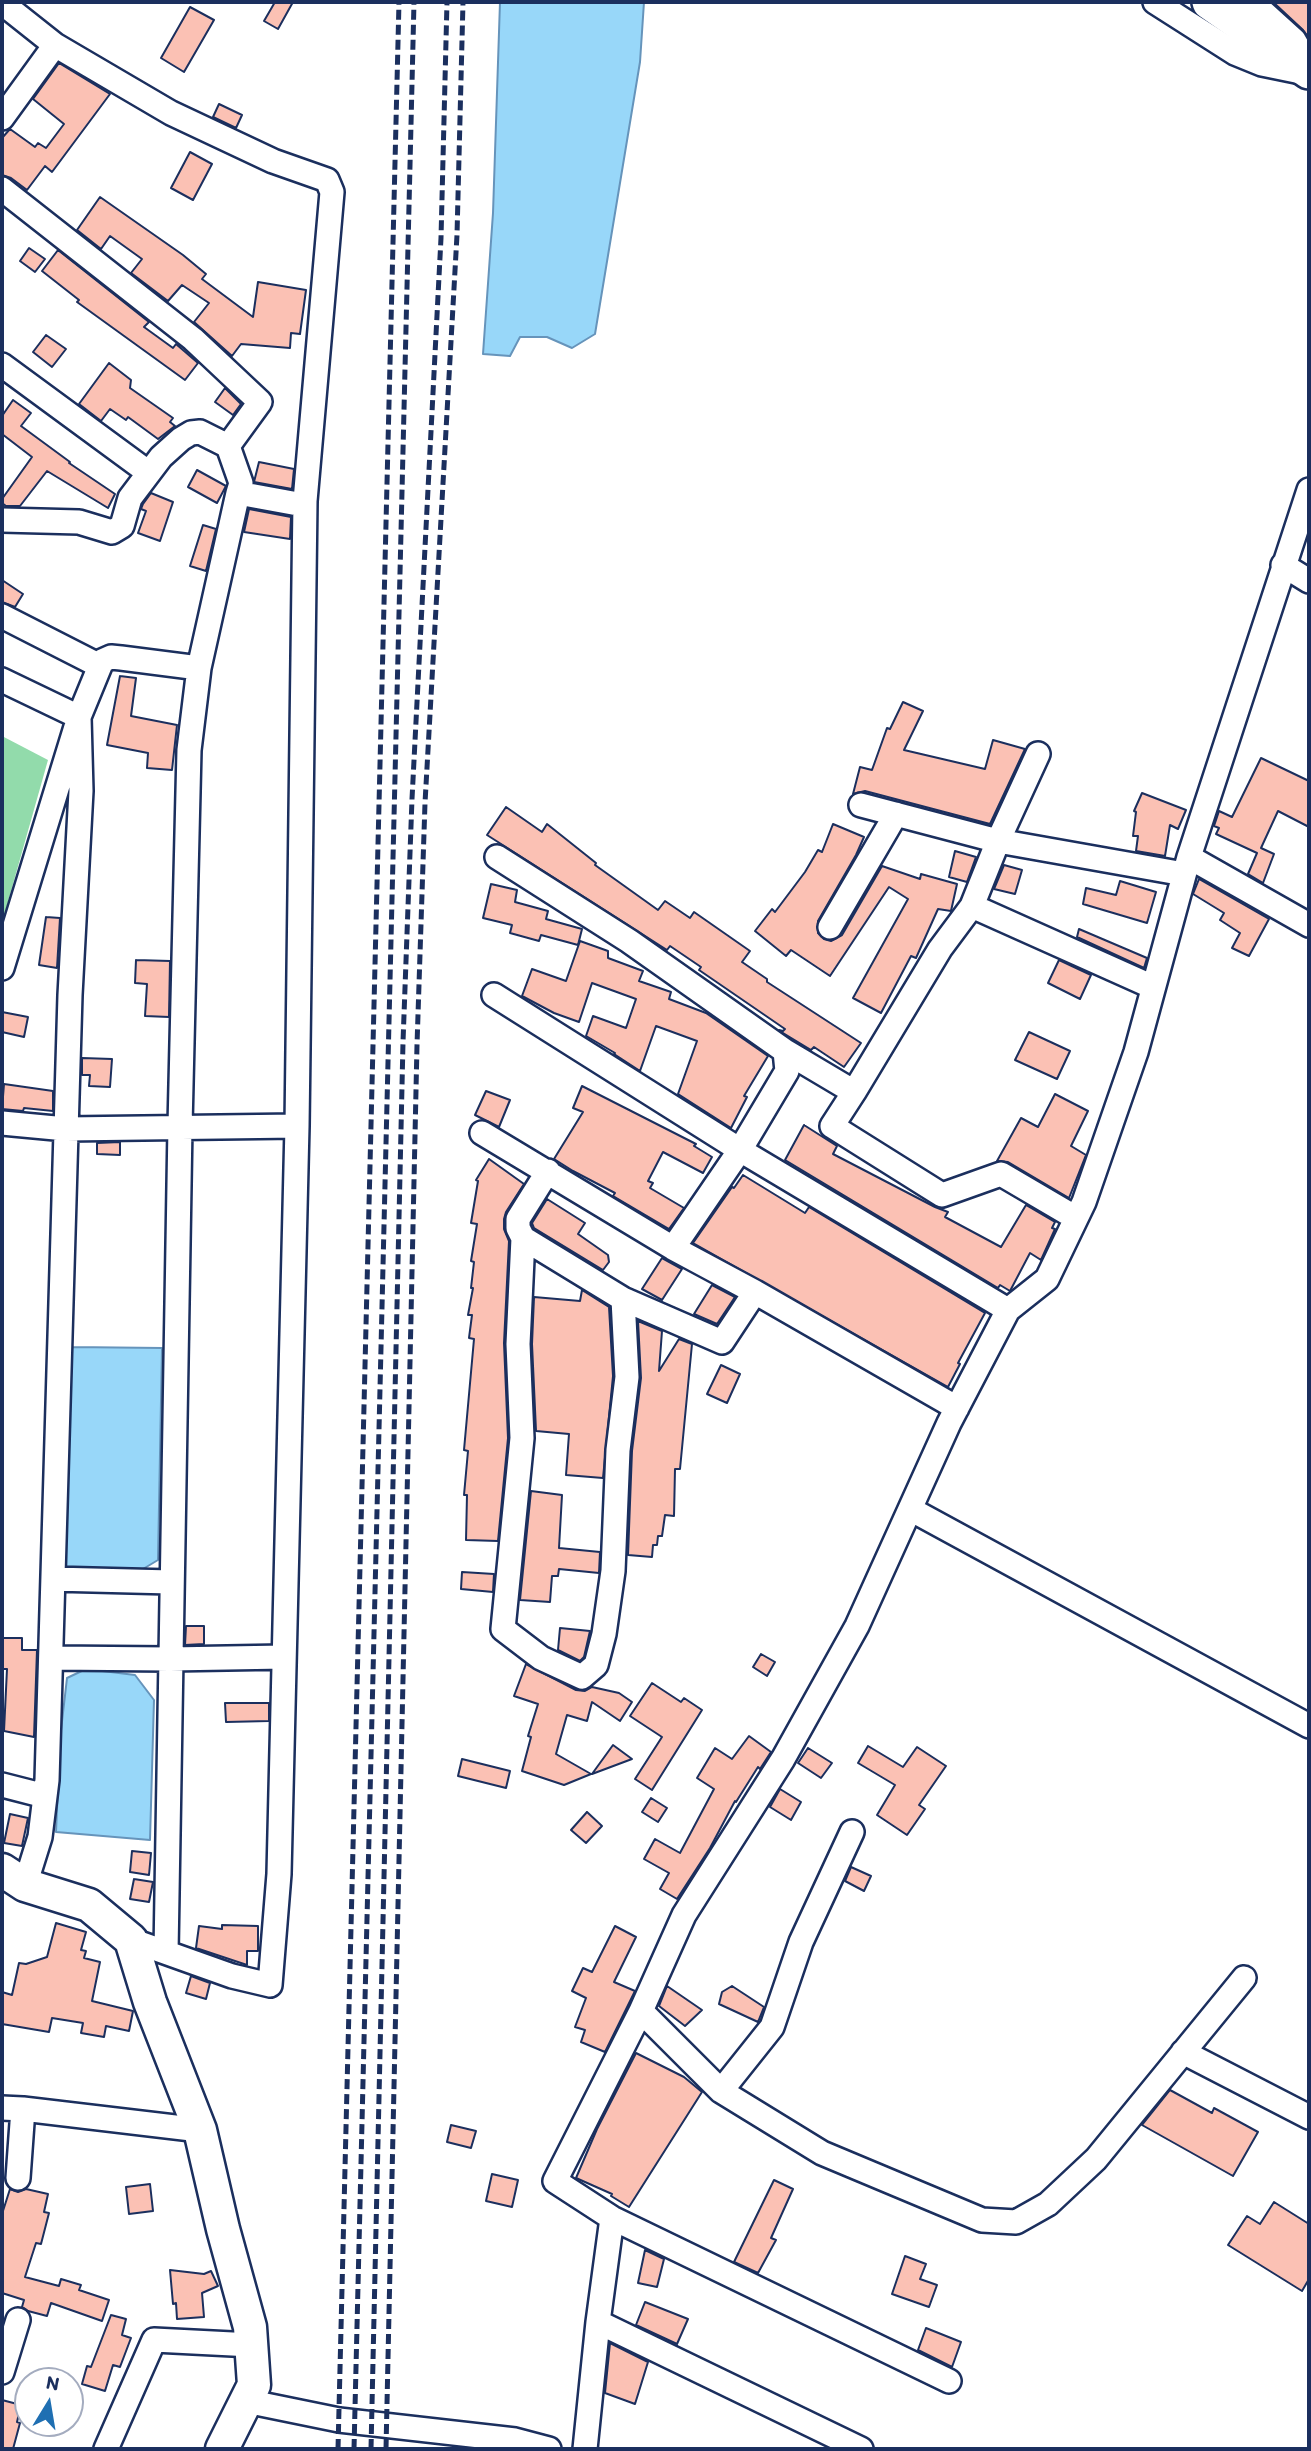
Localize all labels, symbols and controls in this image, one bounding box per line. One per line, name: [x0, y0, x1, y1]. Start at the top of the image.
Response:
north arrow: [14, 2367, 84, 2437]
text: N: [44, 2370, 61, 2395]

